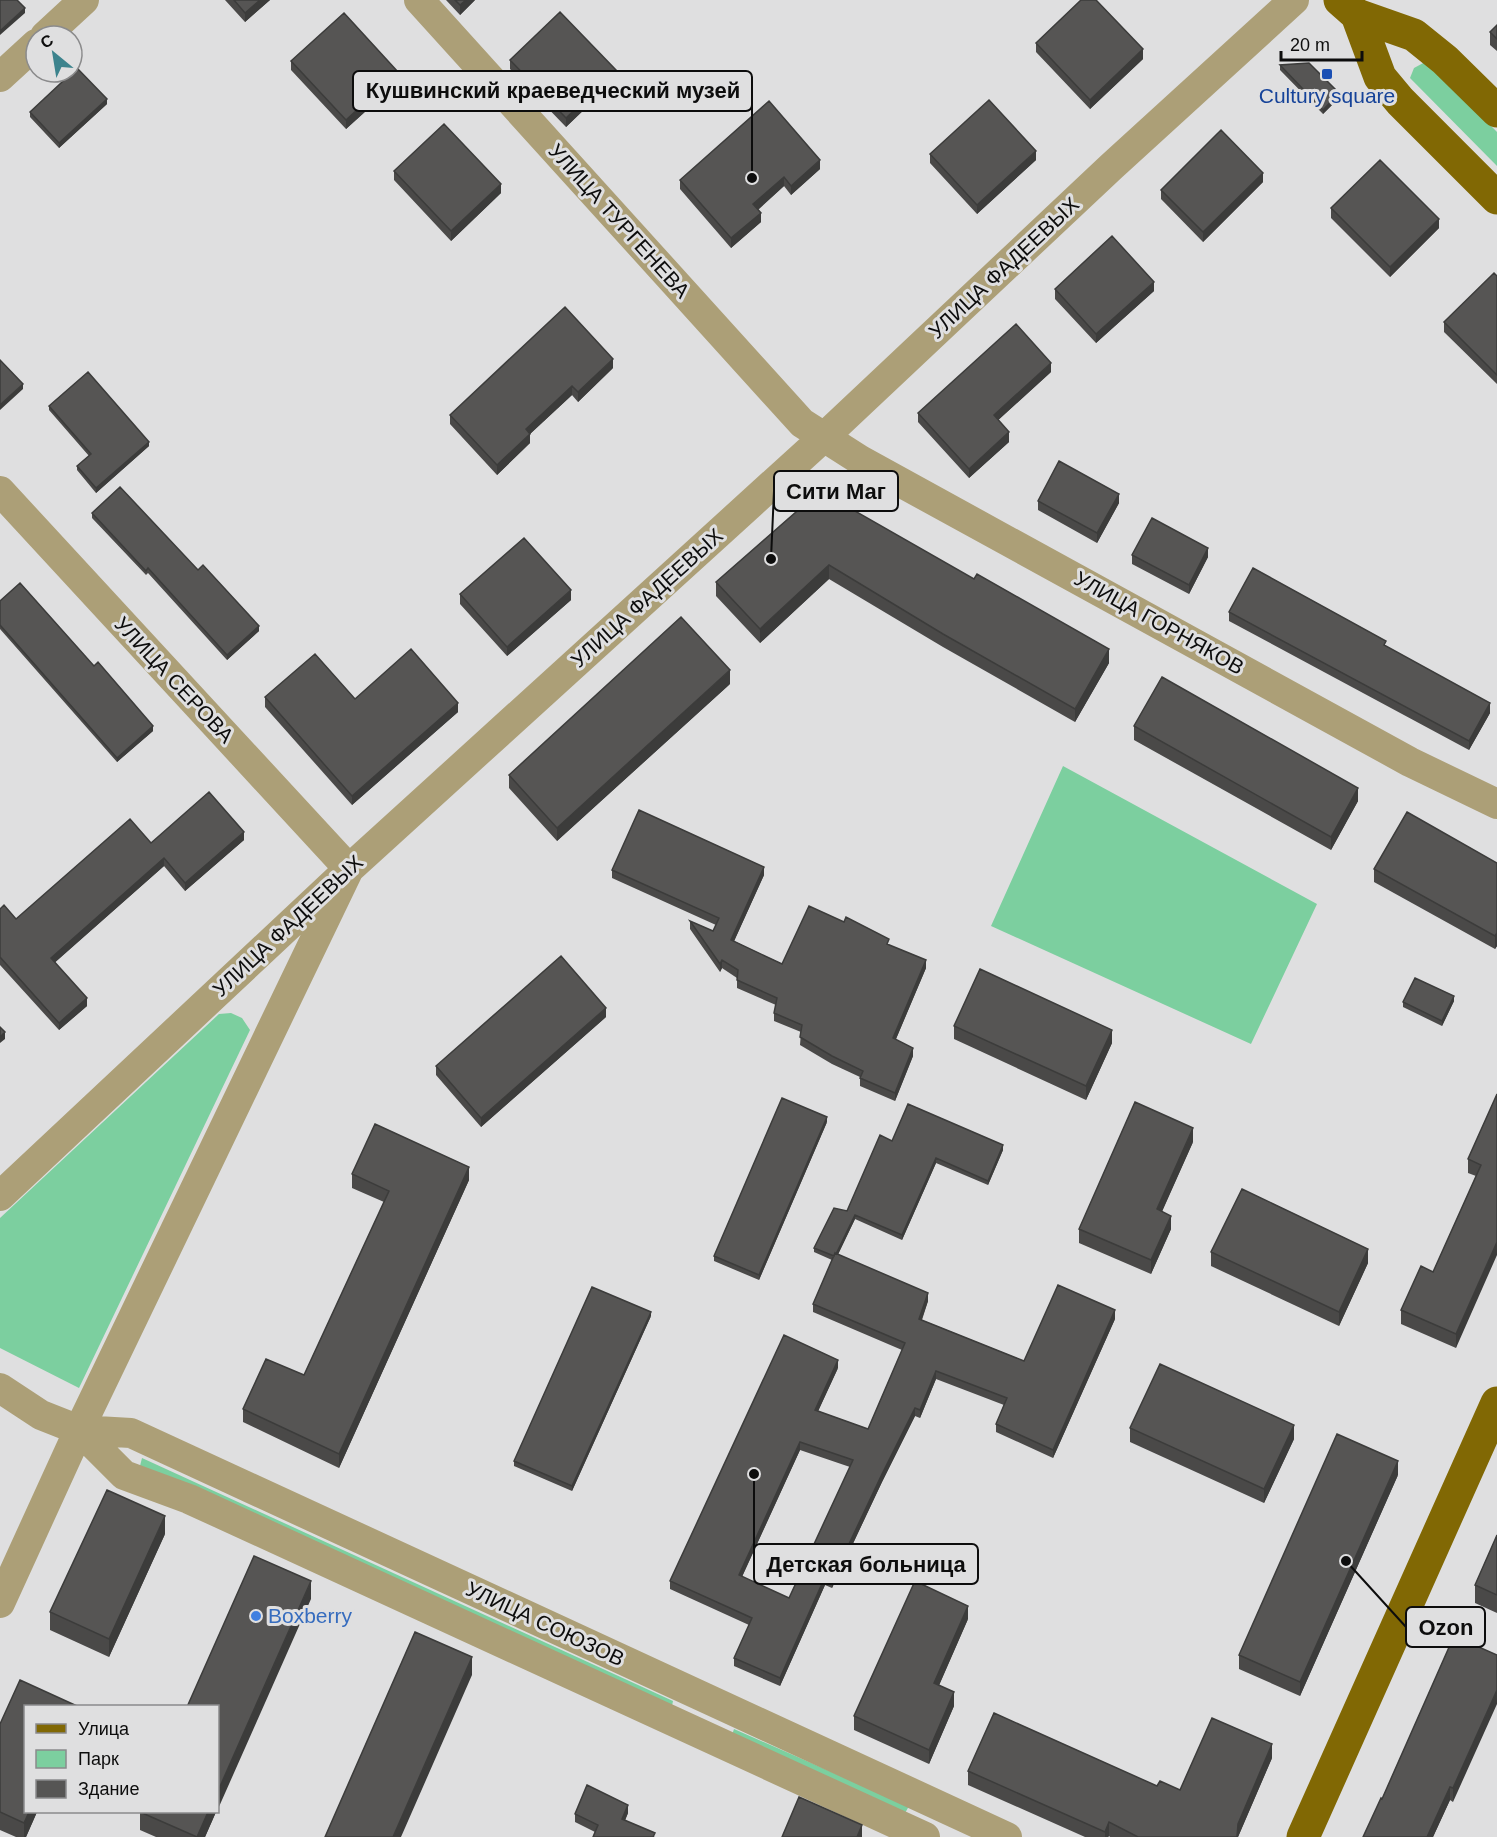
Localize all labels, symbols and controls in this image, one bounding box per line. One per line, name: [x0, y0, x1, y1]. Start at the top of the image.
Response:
north arrow: [24, 24, 84, 84]
scale bar: [1281, 24, 1362, 62]
text: С: [37, 31, 56, 52]
text: 20 m: [1290, 35, 1330, 55]
marker: Cultury square: [1320, 67, 1334, 81]
callout: Кушвинский краеведческий музей: [353, 71, 752, 111]
text: Кушвинский краеведческий музей: [366, 78, 740, 103]
place label: Cultury square: [1259, 84, 1395, 107]
street label: УЛИЦА ТУРГЕНЕВА: [544, 139, 694, 302]
street label: УЛИЦА ФАДЕЕВЫХ: [924, 192, 1083, 343]
callout: Сити Маг: [774, 471, 898, 511]
text: Сити Маг: [786, 479, 886, 504]
street label: УЛИЦА ФАДЕЕВЫХ: [566, 524, 727, 672]
street label: УЛИЦА ГОРНЯКОВ: [1071, 566, 1248, 679]
street label: УЛИЦА СЕРОВА: [110, 612, 238, 747]
street label: УЛИЦА ФАДЕЕВЫХ: [208, 850, 367, 1001]
callout: Детская больница: [754, 1544, 978, 1584]
text: Детская больница: [766, 1552, 967, 1577]
street label: УЛИЦА СОЮЗОВ: [462, 1577, 628, 1670]
place label: Boxberry: [268, 1604, 353, 1627]
callout: Ozon: [1406, 1607, 1485, 1647]
marker: Boxberry: [249, 1609, 263, 1623]
text: Ozon: [1419, 1615, 1474, 1640]
legend: [24, 1705, 219, 1813]
text: Улица: [78, 1719, 130, 1739]
text: Парк: [78, 1749, 119, 1769]
text: Здание: [78, 1779, 139, 1799]

